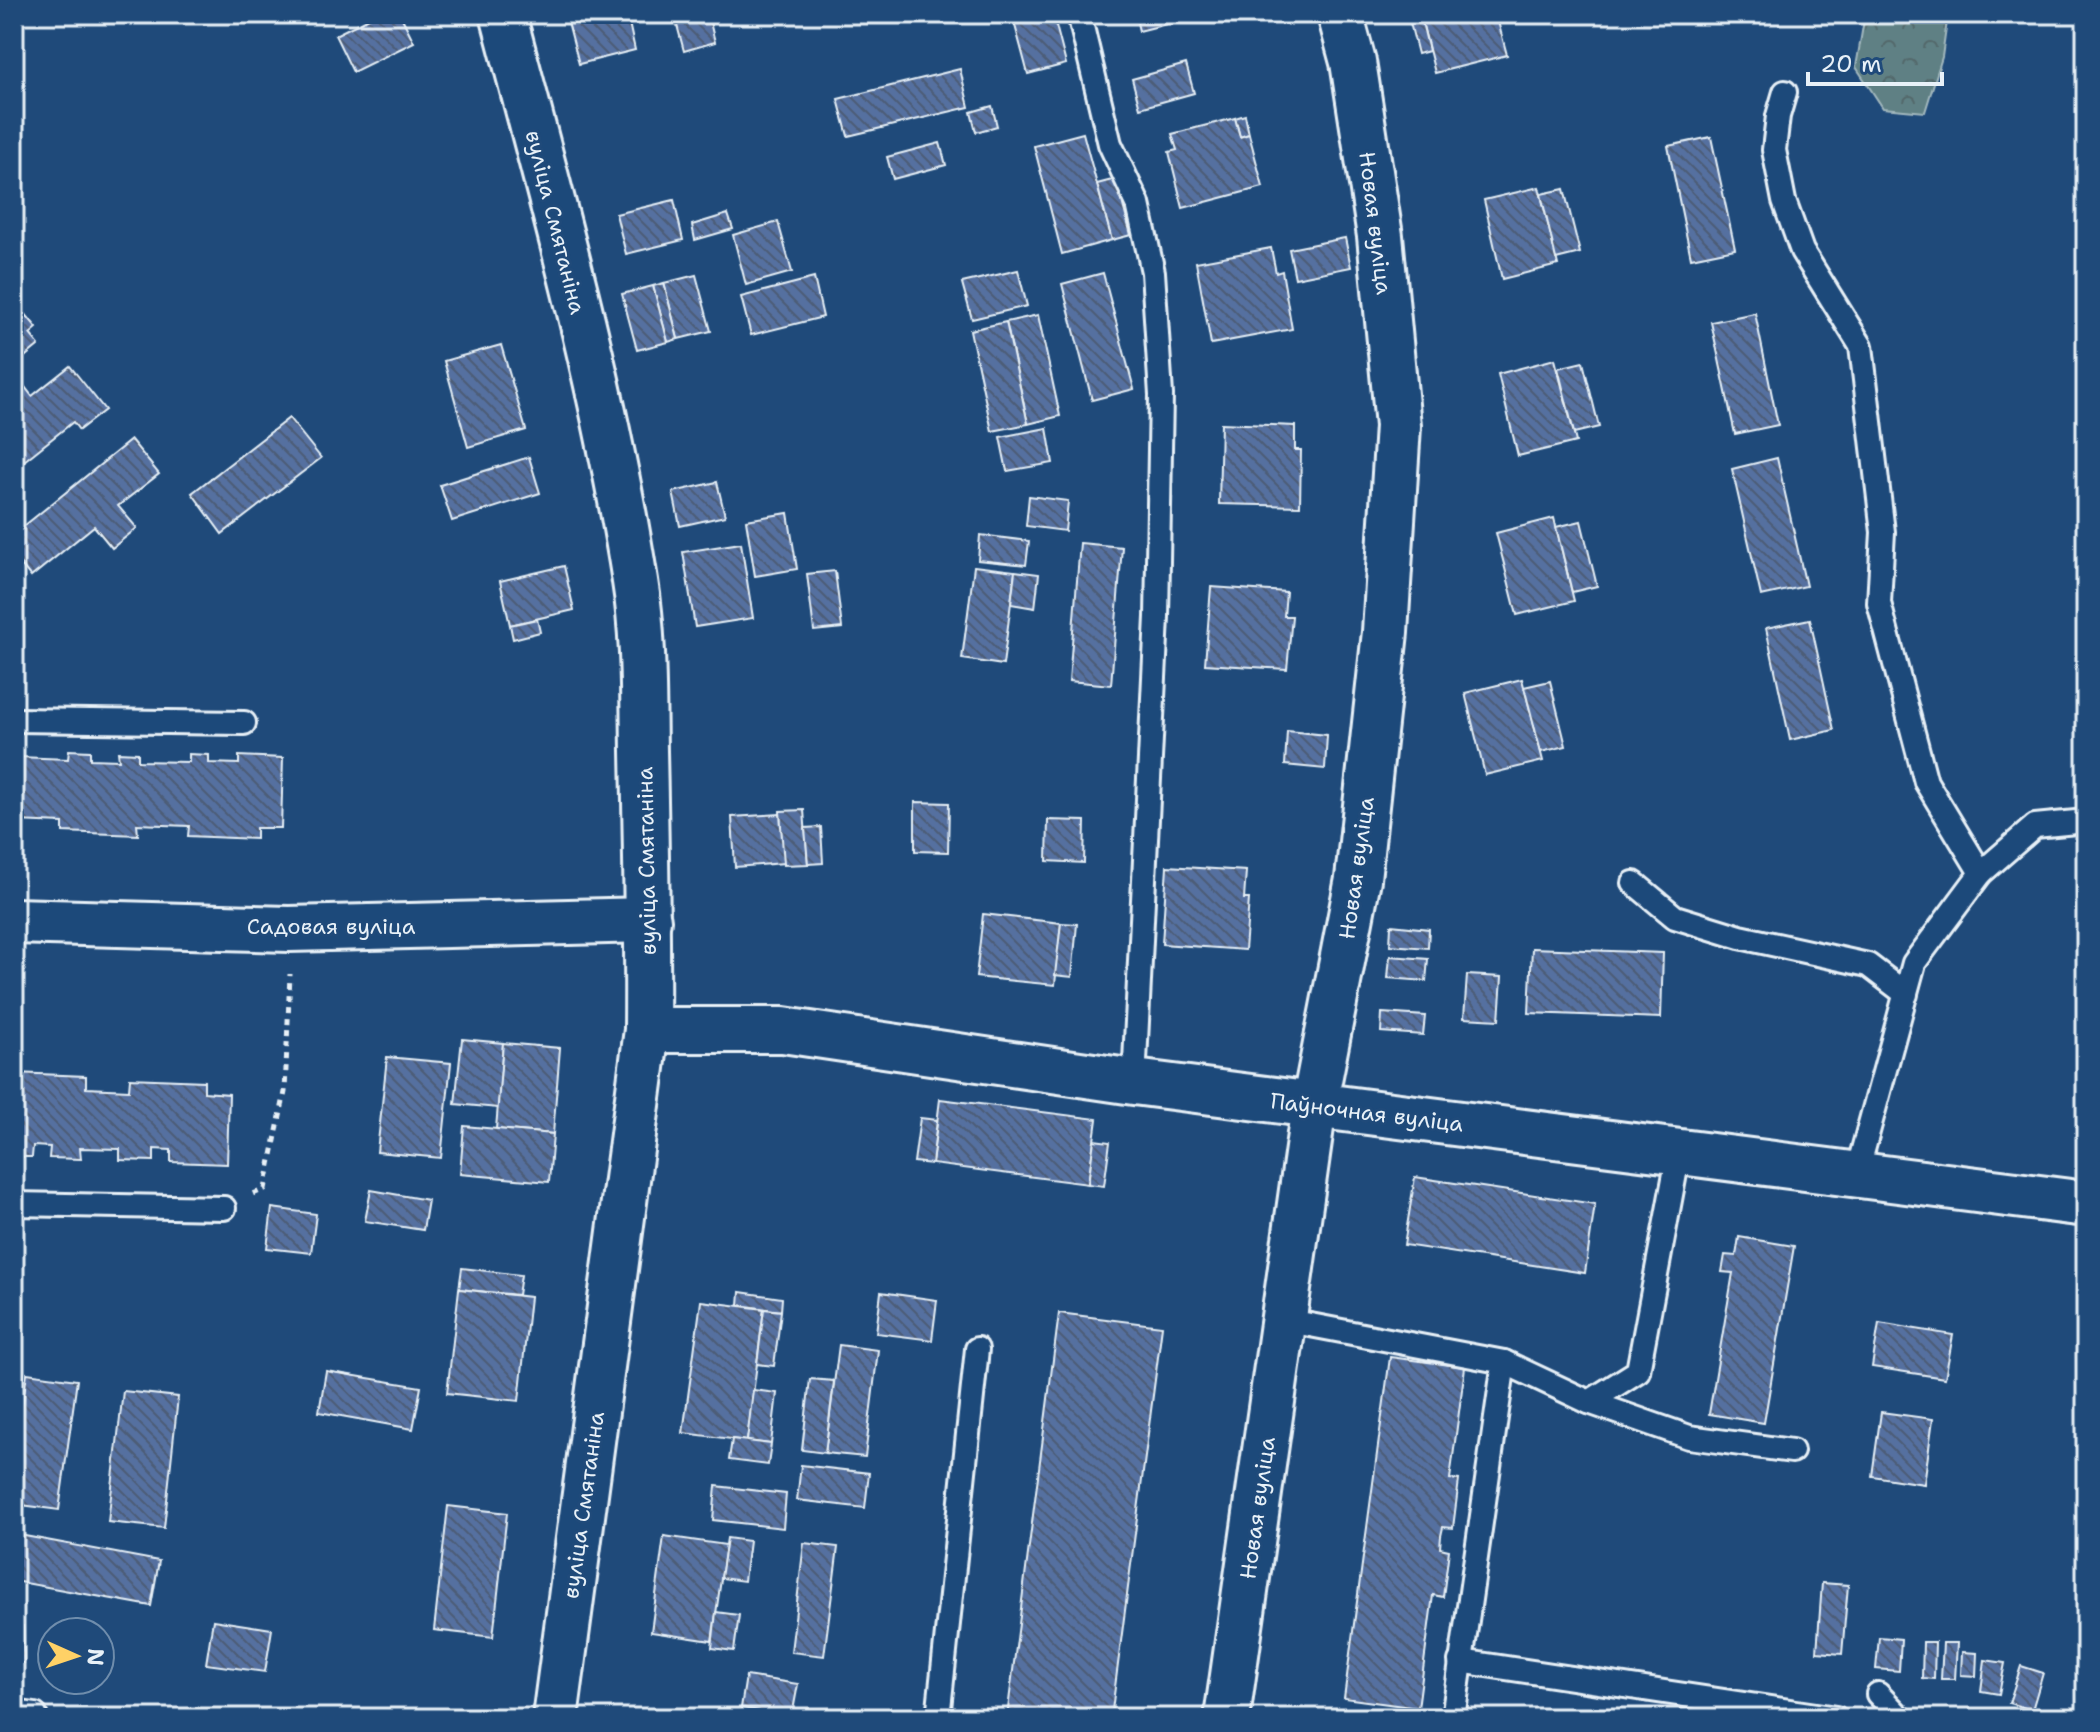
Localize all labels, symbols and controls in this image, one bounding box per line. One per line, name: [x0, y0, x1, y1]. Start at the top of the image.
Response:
scale bar: [1808, 36, 1942, 86]
text: 20 m: [1820, 48, 1882, 80]
street label: вуліца Смятаніна: [519, 127, 592, 317]
street label: Новая вуліца: [1352, 150, 1399, 297]
street label: вуліца Смятаніна: [630, 766, 663, 956]
street label: Новая вуліца: [1332, 795, 1381, 941]
street label: Садовая вуліца: [247, 912, 416, 941]
street label: Паўночная вуліца: [1269, 1086, 1465, 1139]
street label: вуліца Смятаніна: [556, 1409, 611, 1600]
street label: Новая вуліца: [1233, 1435, 1282, 1581]
north arrow: [36, 1616, 116, 1696]
text: N: [81, 1648, 110, 1666]

